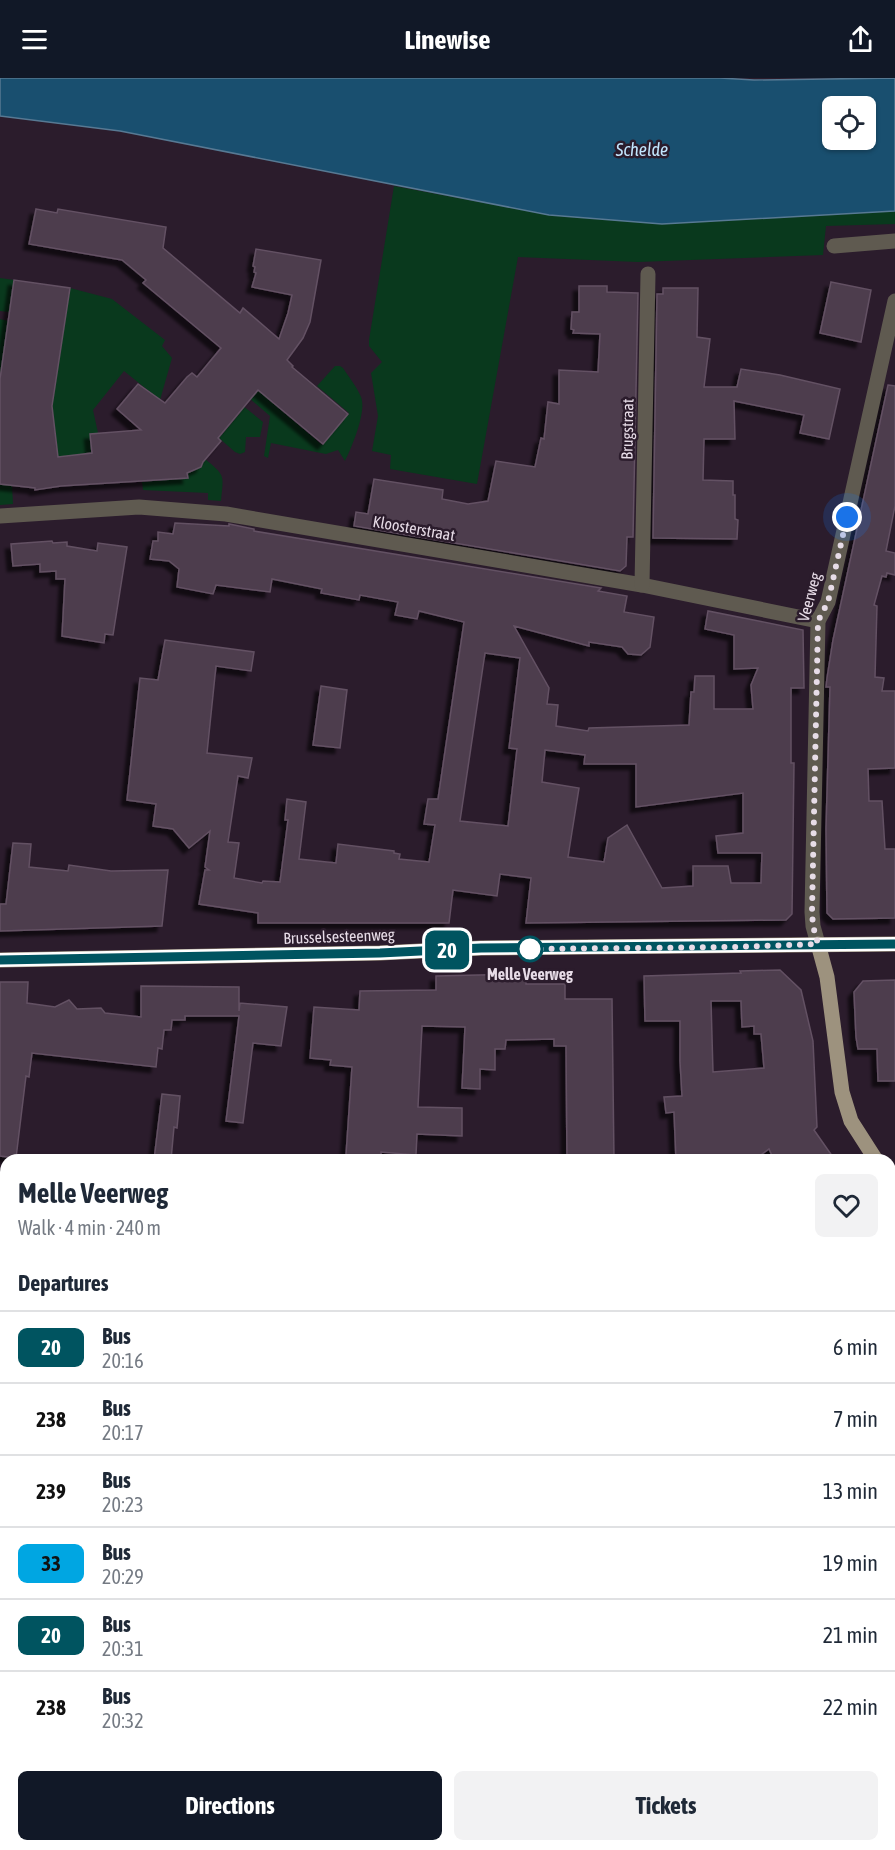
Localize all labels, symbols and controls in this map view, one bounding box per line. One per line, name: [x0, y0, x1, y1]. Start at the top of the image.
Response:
icon: menu: [18, 23, 51, 56]
icon: share: [844, 23, 877, 56]
text: Linewise: [405, 24, 490, 55]
map controls: [822, 96, 876, 150]
button: locate: [822, 96, 876, 150]
water label: Schelde: [615, 139, 668, 160]
street label: Brugstraat: [617, 398, 638, 460]
your location: [832, 502, 862, 532]
street label: Kloosterstraat: [371, 512, 457, 544]
street label: Veerweg: [794, 570, 825, 624]
street label: Brusselsesteenweg: [283, 925, 395, 948]
line badge: 20: [420, 930, 474, 970]
marker: Melle Veerweg: [517, 936, 543, 962]
text: 20: [437, 938, 457, 962]
place label: Melle Veerweg: [487, 965, 573, 983]
button: heart: [815, 1174, 878, 1237]
text: Melle Veerweg: [18, 1177, 168, 1209]
text: Walk · 4 min · 240 m: [18, 1216, 161, 1239]
text: Departures: [18, 1270, 108, 1296]
text: Bus: [102, 1323, 131, 1349]
text: 6 min: [833, 1334, 878, 1360]
text: 20: [41, 1335, 61, 1359]
text: 20:16: [102, 1349, 144, 1372]
text: Bus: [102, 1395, 131, 1421]
text: 7 min: [833, 1406, 878, 1432]
text: 238: [36, 1407, 66, 1431]
text: 20:17: [102, 1421, 144, 1444]
text: Bus: [102, 1467, 131, 1493]
text: 13 min: [823, 1478, 878, 1504]
text: 239: [36, 1479, 66, 1503]
text: 20:23: [102, 1493, 144, 1516]
text: Bus: [102, 1539, 131, 1565]
text: 19 min: [823, 1550, 878, 1576]
text: 33: [41, 1551, 61, 1575]
text: 20:29: [102, 1565, 144, 1588]
text: Bus: [102, 1611, 131, 1637]
text: 21 min: [823, 1622, 878, 1648]
text: 20: [41, 1623, 61, 1647]
text: 20:31: [102, 1637, 144, 1660]
text: Bus: [102, 1683, 131, 1709]
text: 22 min: [823, 1694, 878, 1720]
text: 238: [36, 1695, 66, 1719]
text: 20:32: [102, 1709, 144, 1732]
button: Directions: [18, 1771, 442, 1840]
button: Tickets: [454, 1771, 878, 1840]

